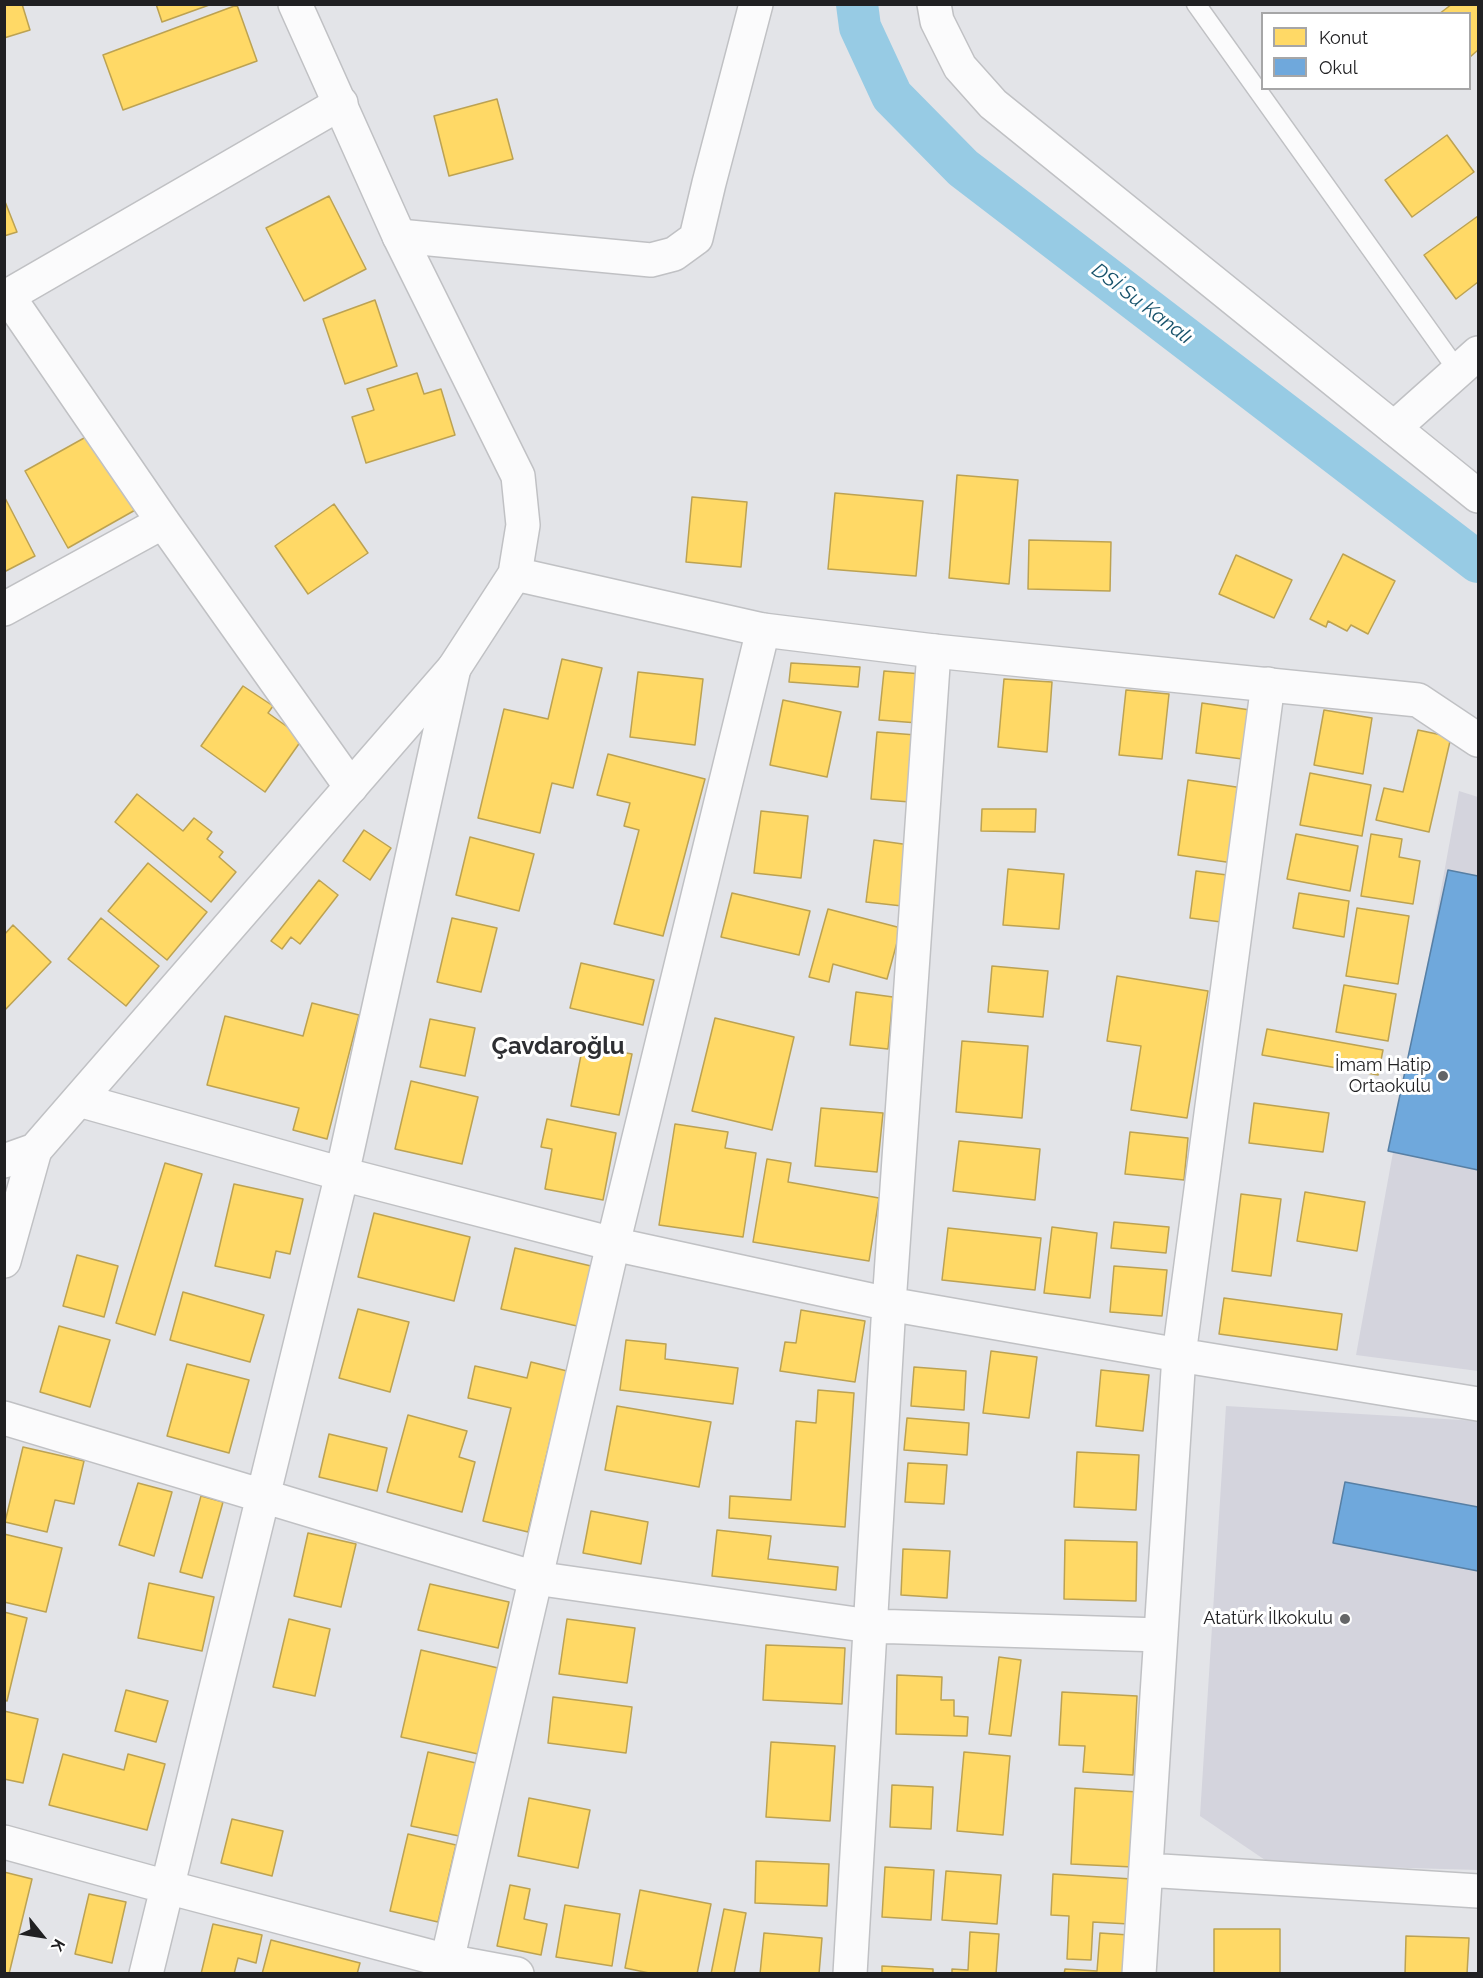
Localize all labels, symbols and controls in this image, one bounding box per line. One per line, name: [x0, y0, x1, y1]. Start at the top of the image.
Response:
legend: [1261, 12, 1471, 90]
text: Konut: [1319, 27, 1368, 48]
text: Okul: [1319, 57, 1358, 78]
water label: DSİ Su Kanalı: [1087, 258, 1197, 350]
district label: Çavdaroğlu: [491, 1033, 625, 1061]
place label: İmam Hatip Ortaokulu: [1335, 1055, 1431, 1098]
marker: İmam Hatip Ortaokulu: [1436, 1069, 1450, 1083]
place label: Atatürk İlkokulu: [1203, 1608, 1333, 1630]
marker: Atatürk İlkokulu: [1338, 1612, 1352, 1626]
north arrow: [12, 1906, 72, 1966]
text: K: [47, 1936, 69, 1955]

